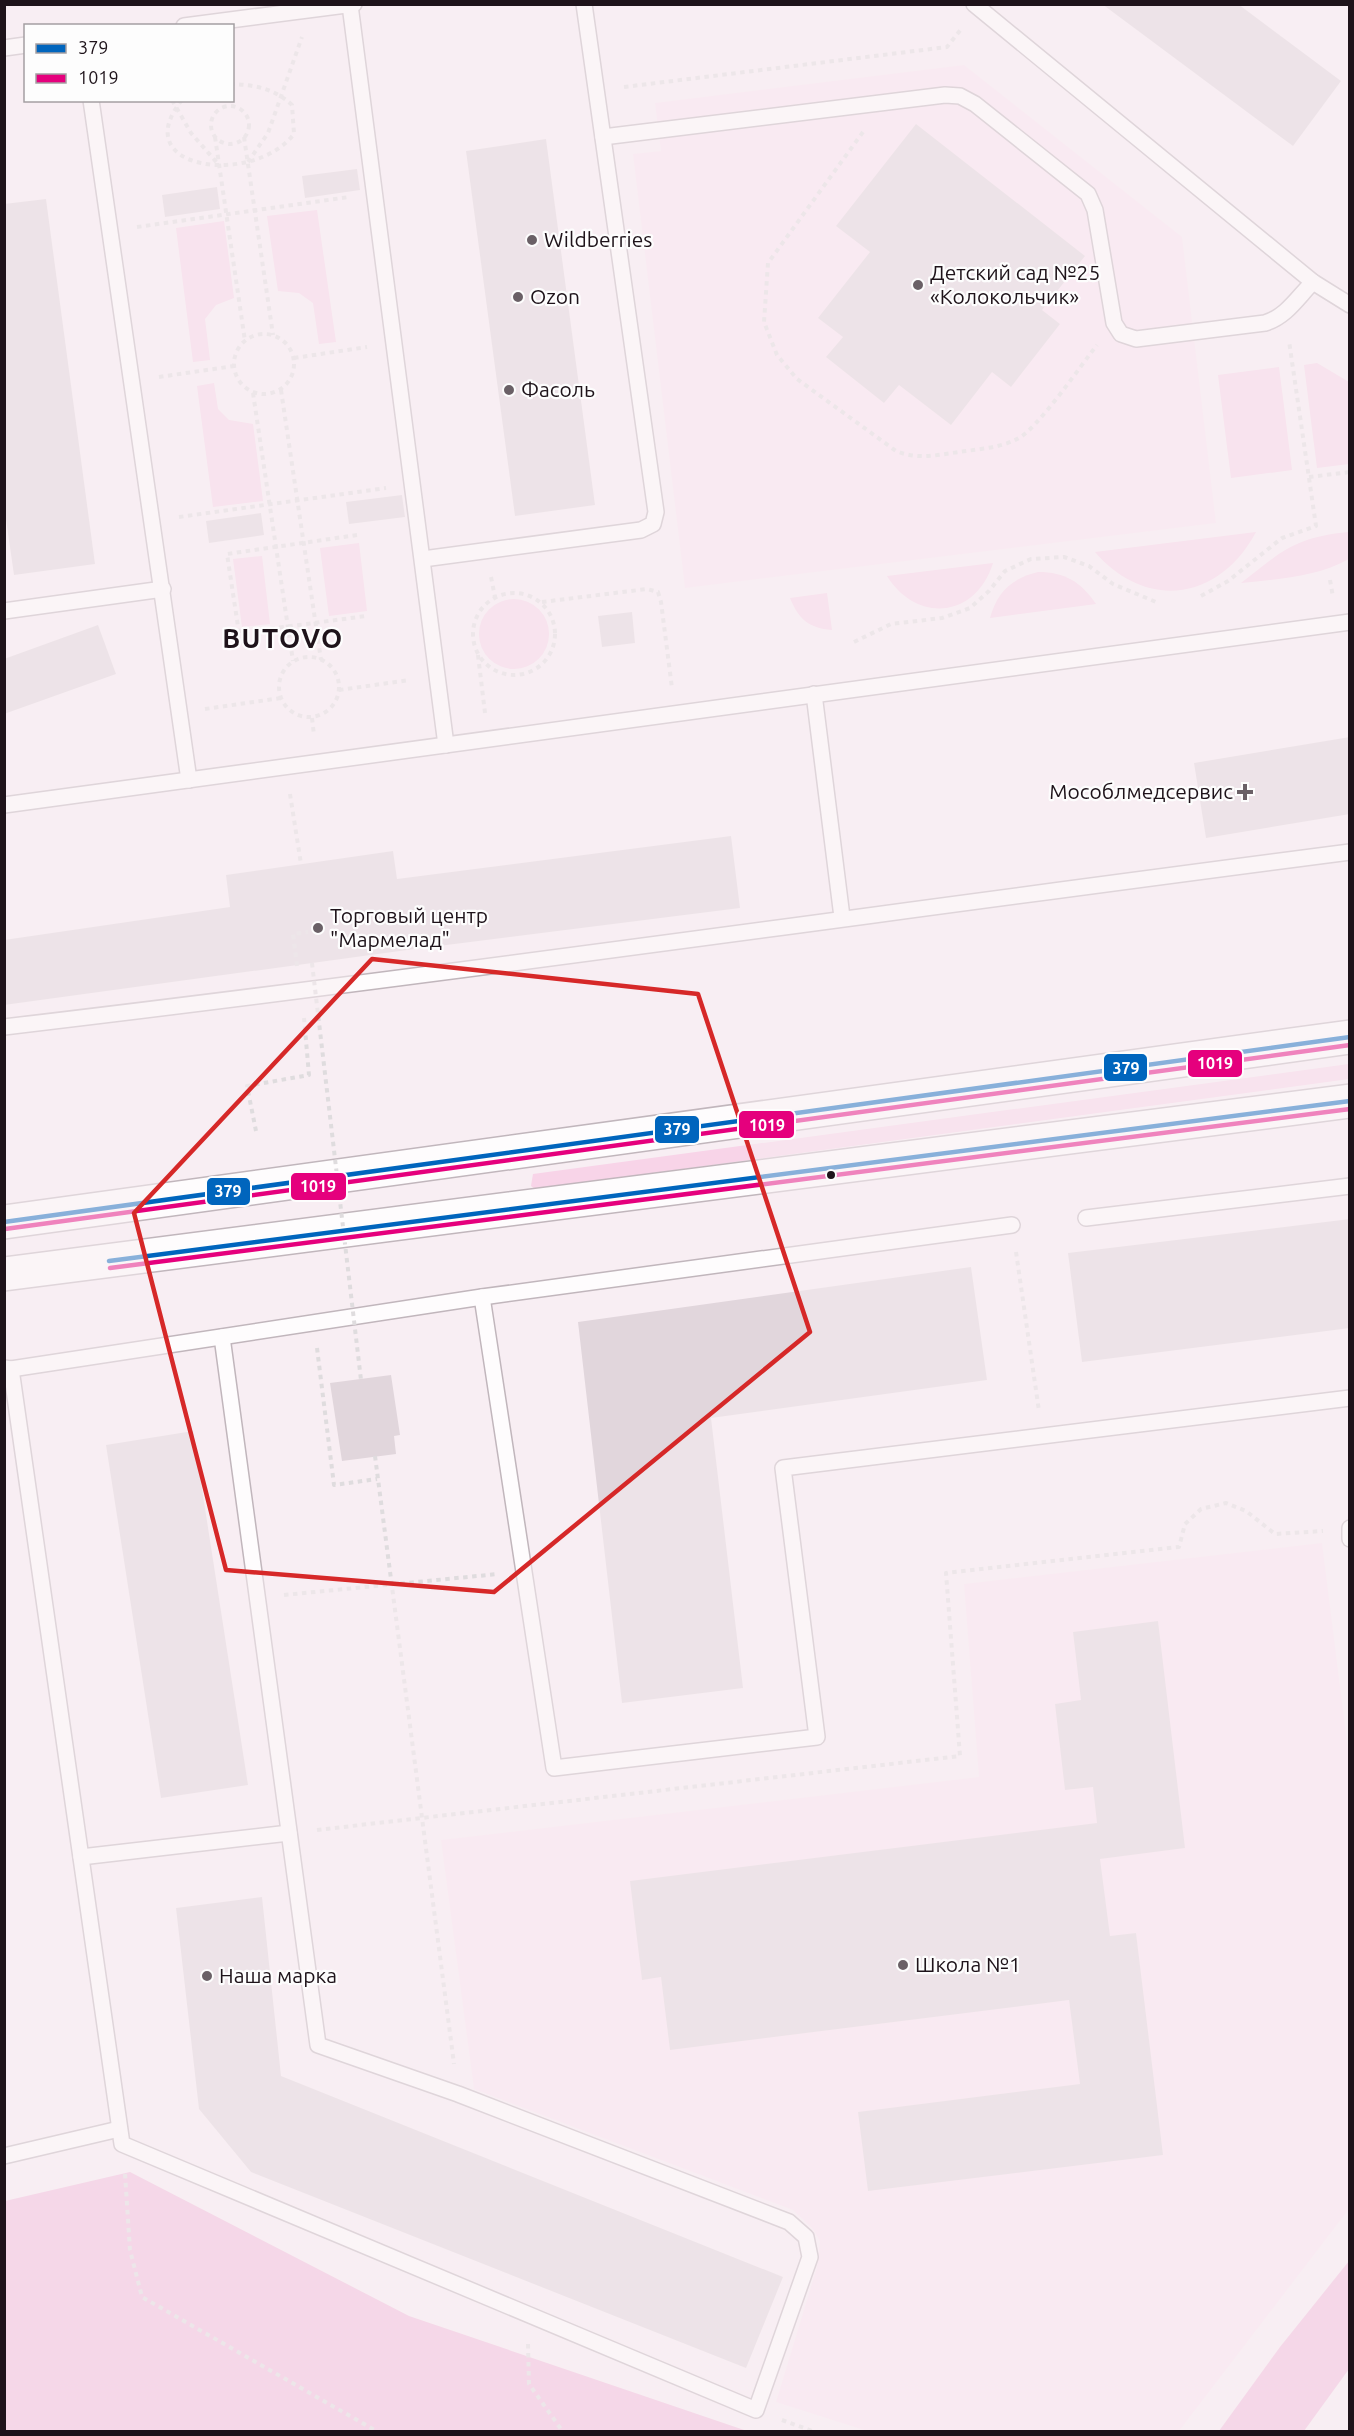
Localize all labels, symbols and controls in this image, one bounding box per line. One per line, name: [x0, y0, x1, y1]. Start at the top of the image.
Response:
legend: [24, 24, 234, 102]
text: 379: [78, 37, 108, 57]
text: 1019: [78, 67, 119, 87]
place label: Wildberries: [544, 227, 652, 251]
marker: Wildberries: [525, 233, 539, 247]
place label: Детский сад №25 «Колокольчик»: [930, 260, 1100, 308]
marker: Детский сад №25 «Колокольчик»: [911, 278, 925, 292]
place label: Ozon: [530, 284, 580, 308]
marker: Ozon: [511, 290, 525, 304]
place label: Фасоль: [521, 377, 595, 401]
marker: Фасоль: [502, 383, 516, 397]
district label: BUTOVO: [222, 623, 344, 653]
place label: Мособлмедсервис: [1049, 779, 1233, 803]
marker: Мособлмедсервис: [1238, 785, 1252, 799]
place label: Торговый центр "Мармелад": [330, 903, 488, 951]
marker: Торговый центр "Мармелад": [311, 921, 325, 935]
line badge: 1019: [1187, 1049, 1243, 1078]
line badge: 379: [1103, 1053, 1148, 1082]
text: 1019: [1197, 1054, 1233, 1072]
text: 379: [1112, 1059, 1140, 1077]
line badge: 1019: [738, 1110, 795, 1139]
line badge: 379: [654, 1115, 700, 1144]
text: 1019: [749, 1116, 785, 1134]
text: 379: [663, 1120, 691, 1138]
unlabelled marker: [825, 1169, 837, 1181]
line badge: 1019: [290, 1172, 347, 1201]
line badge: 379: [206, 1177, 251, 1206]
text: 1019: [300, 1177, 336, 1195]
text: 379: [214, 1182, 242, 1200]
place label: Школа №1: [915, 1952, 1021, 1976]
marker: Школа №1: [896, 1958, 910, 1972]
place label: Наша марка: [219, 1963, 337, 1987]
marker: Наша марка: [200, 1969, 214, 1983]

